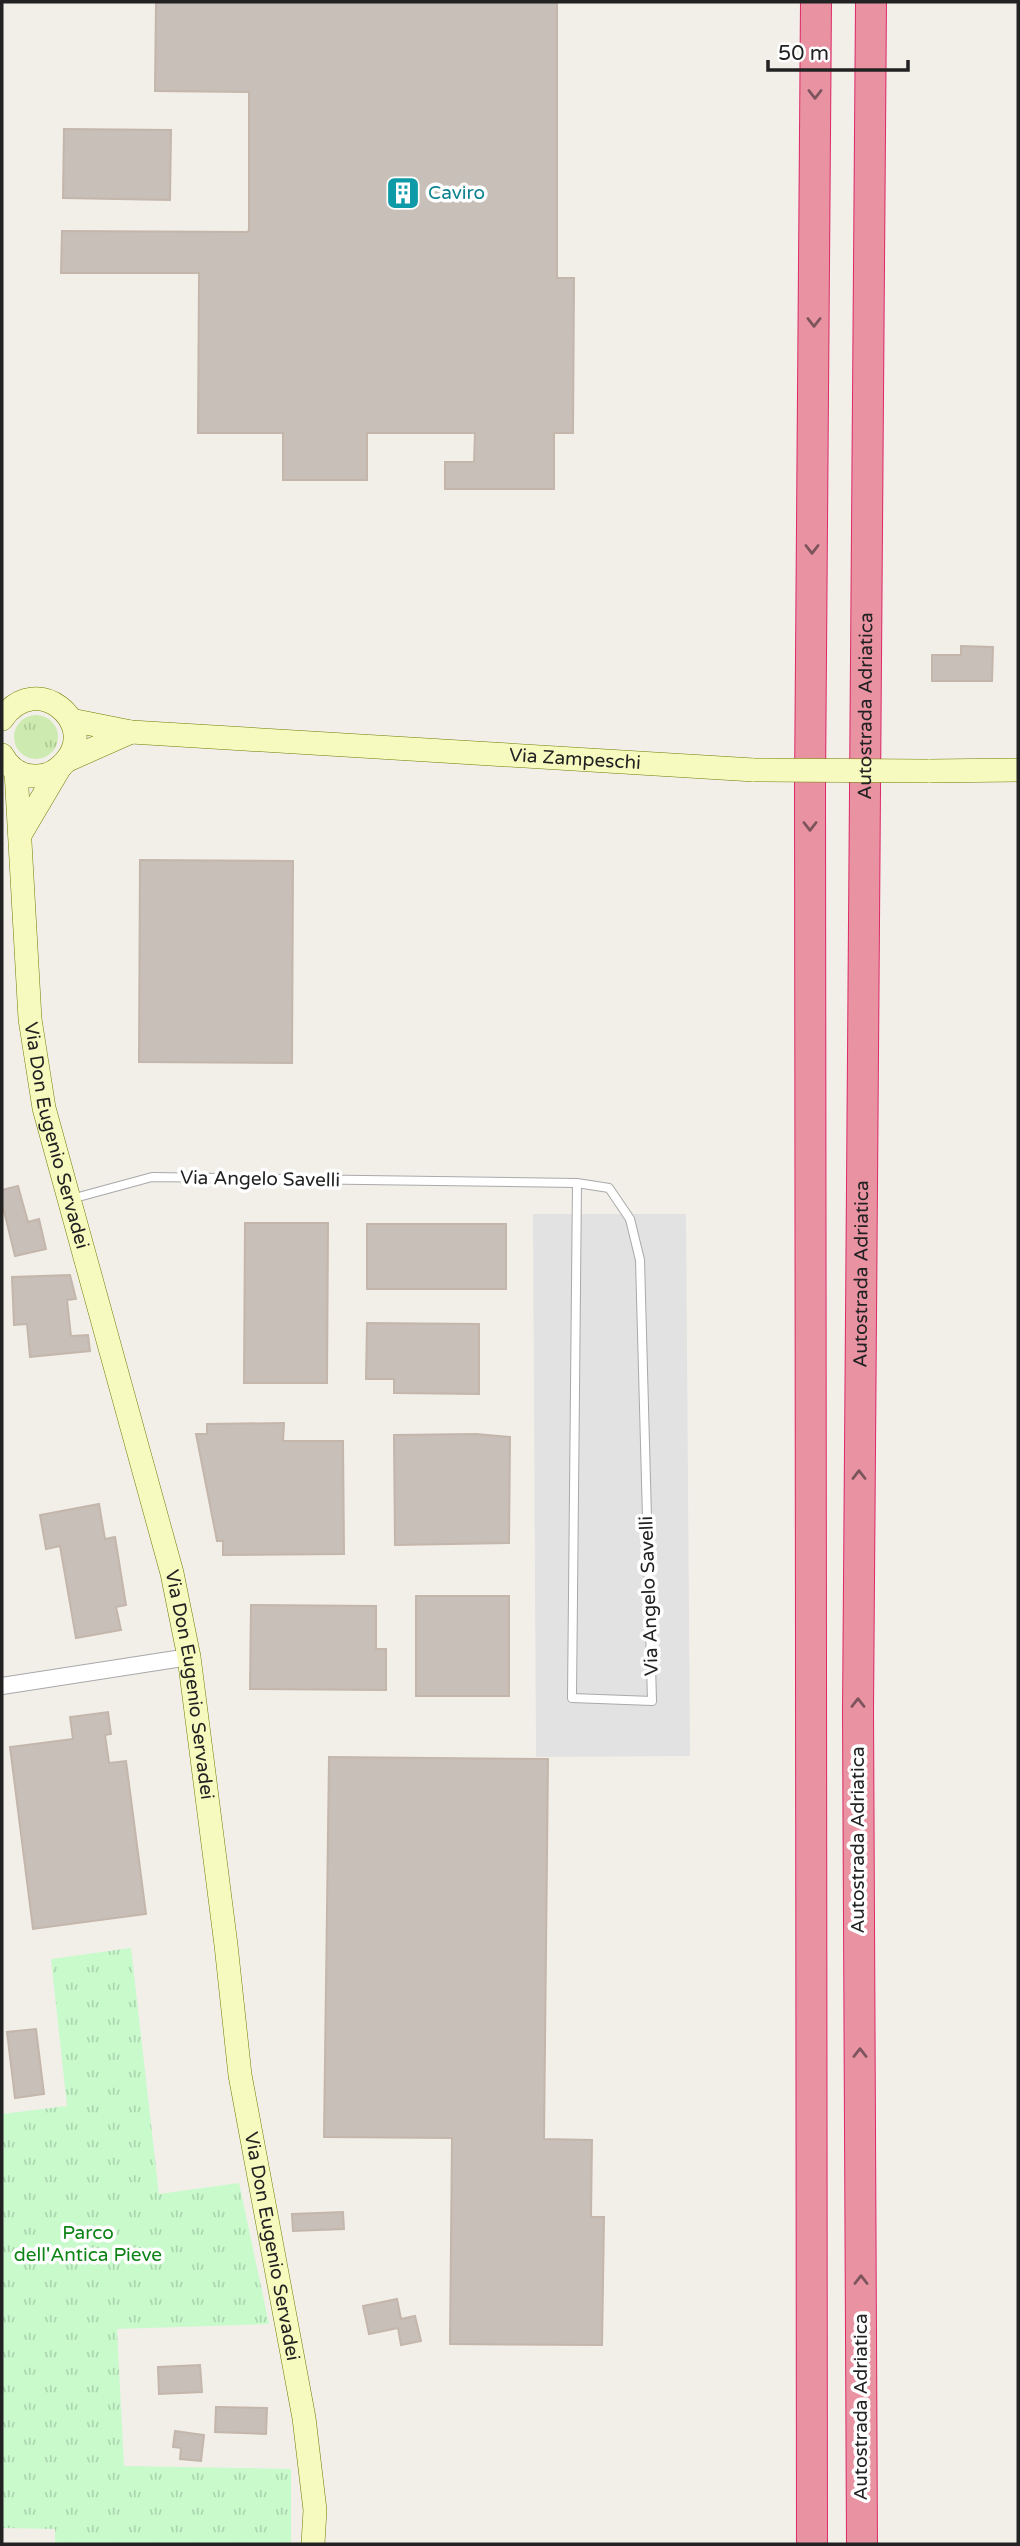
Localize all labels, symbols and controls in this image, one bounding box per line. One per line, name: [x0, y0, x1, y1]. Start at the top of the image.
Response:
scale bar: [768, 28, 908, 72]
text: 50 m: [778, 41, 829, 66]
one-way arrow: [807, 90, 823, 100]
building icon: Caviro: [384, 174, 422, 212]
place label: Caviro: [428, 182, 485, 204]
one-way arrow: [806, 317, 821, 328]
one-way arrow: [804, 545, 820, 555]
street label: Autostrada Adriatica: [854, 612, 877, 800]
street label: Via Zampeschi: [508, 744, 642, 774]
one-way arrow: [802, 821, 818, 832]
street label: Via Don Eugenio Servadei: [20, 1021, 93, 1251]
street label: Via Angelo Savelli: [180, 1167, 340, 1191]
street label: Autostrada Adriatica: [850, 1180, 873, 1368]
one-way arrow: [852, 1469, 867, 1480]
street label: Via Angelo Savelli: [635, 1516, 663, 1676]
street label: Via Don Eugenio Servadei: [161, 1568, 218, 1801]
one-way arrow: [850, 1697, 866, 1707]
street label: Autostrada Adriatica: [847, 1746, 869, 1934]
one-way arrow: [852, 2047, 867, 2058]
street label: Via Don Eugenio Servadei: [240, 2130, 304, 2363]
park label: Parco dell'Antica Pieve: [14, 2222, 162, 2266]
one-way arrow: [853, 2274, 869, 2285]
street label: Autostrada Adriatica: [850, 2313, 872, 2501]

